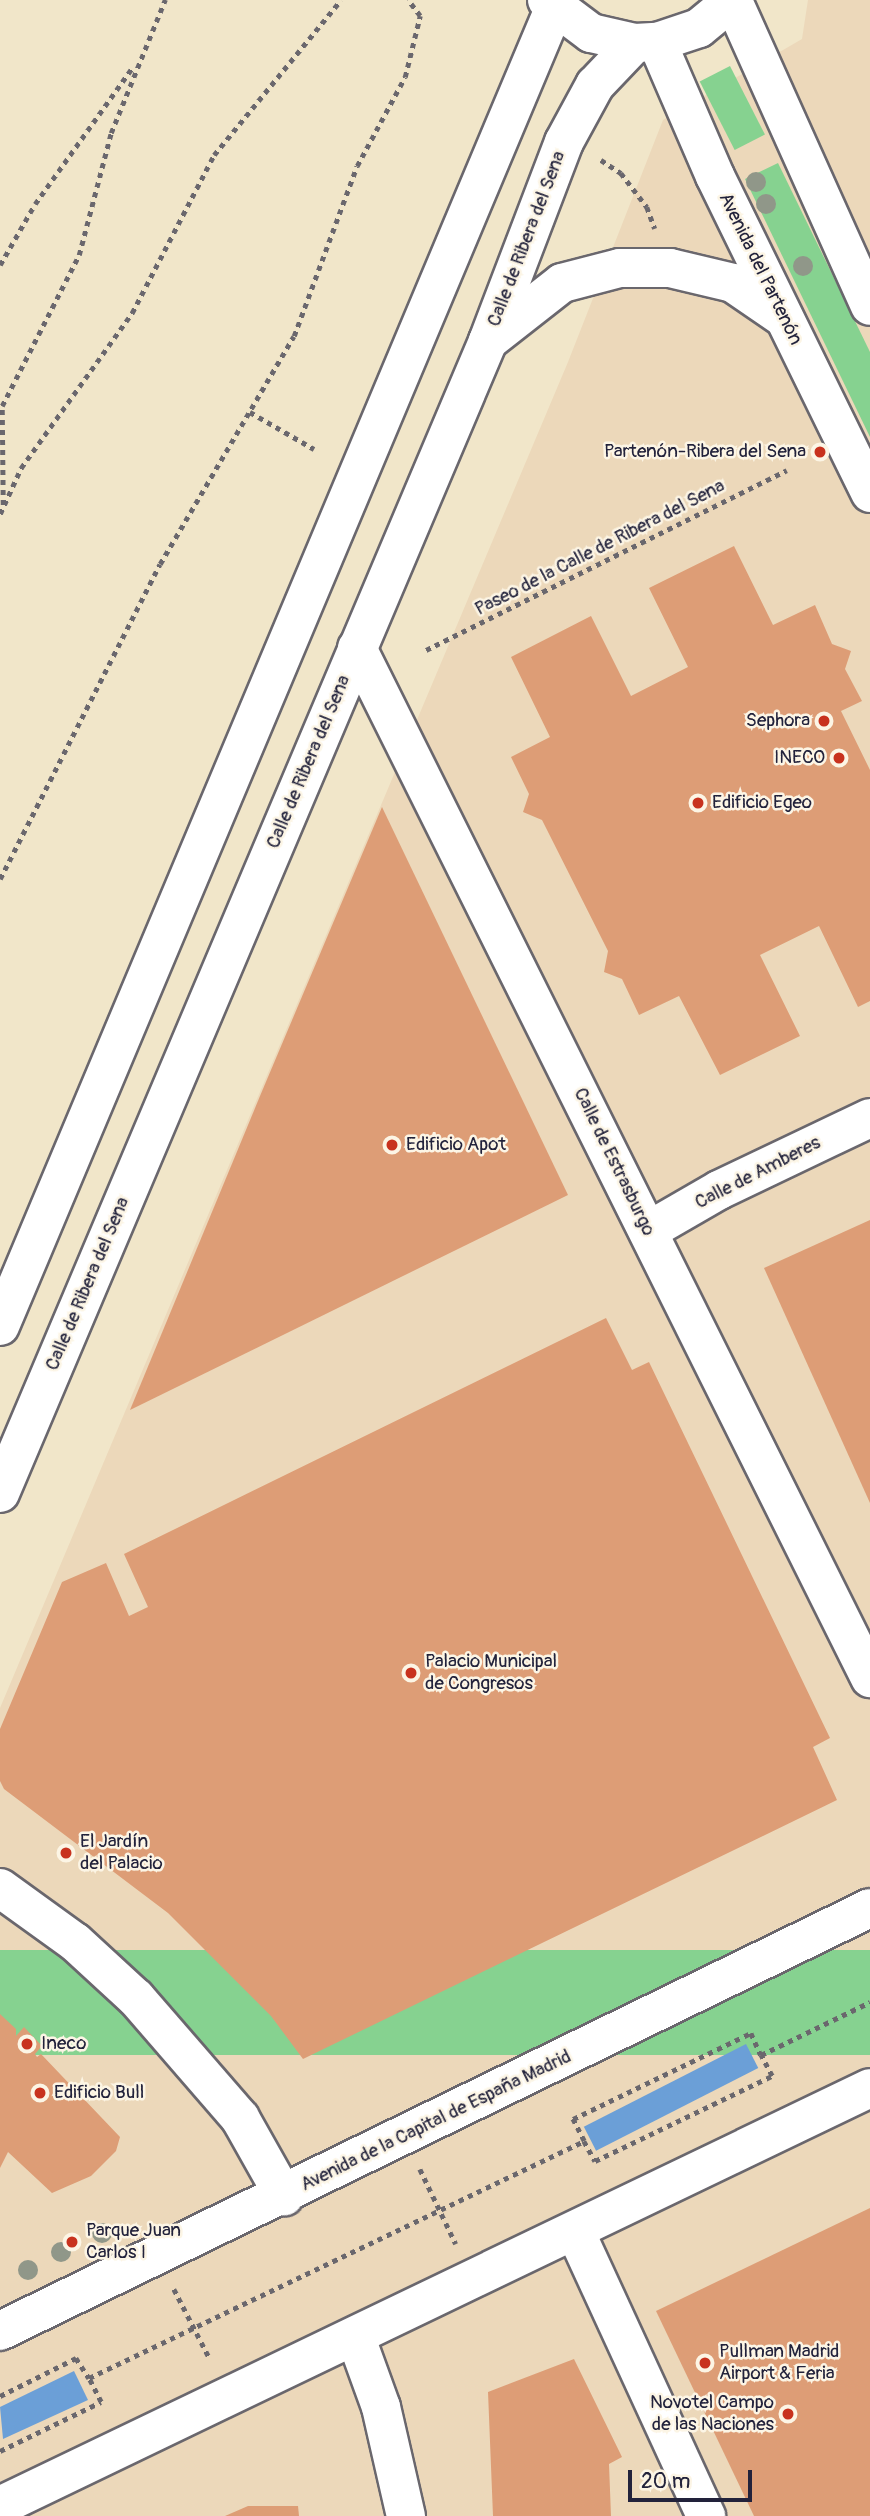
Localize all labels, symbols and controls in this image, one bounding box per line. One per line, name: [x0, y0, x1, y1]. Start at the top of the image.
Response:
street label: Calle de Ribera del Sena: [483, 148, 571, 330]
street label: Avenida del Partenón: [713, 189, 807, 349]
place label: Partenón-Ribera del Sena: [604, 441, 806, 463]
marker: Partenón-Ribera del Sena: [812, 444, 828, 460]
street label: Paseo de la Calle de Ribera del Sena: [471, 475, 729, 621]
street label: Calle de Ribera del Sena: [262, 672, 356, 852]
place label: Sephora: [746, 710, 810, 732]
marker: Sephora: [816, 713, 832, 729]
place label: INECO: [774, 747, 825, 769]
marker: INECO: [831, 750, 847, 766]
place label: Edificio Egeo: [712, 792, 812, 814]
marker: Edificio Egeo: [690, 795, 706, 811]
street label: Calle de Estrasburgo: [568, 1084, 660, 1240]
street label: Calle de Amberes: [691, 1132, 825, 1214]
place label: Edificio Apot: [406, 1134, 506, 1156]
marker: Edificio Apot: [384, 1137, 400, 1153]
street label: Calle de Ribera del Sena: [41, 1194, 135, 1374]
place label: Palacio Municipal de Congresos: [425, 1651, 557, 1695]
marker: Palacio Municipal de Congresos: [403, 1665, 419, 1681]
place label: El Jardín del Palacio: [80, 1831, 163, 1875]
marker: El Jardín del Palacio: [58, 1845, 74, 1861]
place label: Ineco: [41, 2033, 86, 2055]
marker: Ineco: [19, 2036, 35, 2052]
street label: Avenida de la Capital de España Madrid: [297, 2045, 575, 2197]
place label: Edificio Bull: [54, 2082, 144, 2104]
marker: Edificio Bull: [32, 2085, 48, 2101]
place label: Parque Juan Carlos I: [86, 2220, 181, 2264]
marker: Parque Juan Carlos I: [64, 2234, 80, 2250]
place label: Pullman Madrid Airport & Feria: [719, 2341, 839, 2385]
marker: Pullman Madrid Airport & Feria: [697, 2355, 713, 2371]
place label: Novotel Campo de las Naciones: [650, 2392, 774, 2436]
marker: Novotel Campo de las Naciones: [780, 2406, 796, 2422]
scale bar: [632, 2456, 756, 2500]
text: 20 m: [641, 2468, 690, 2495]

